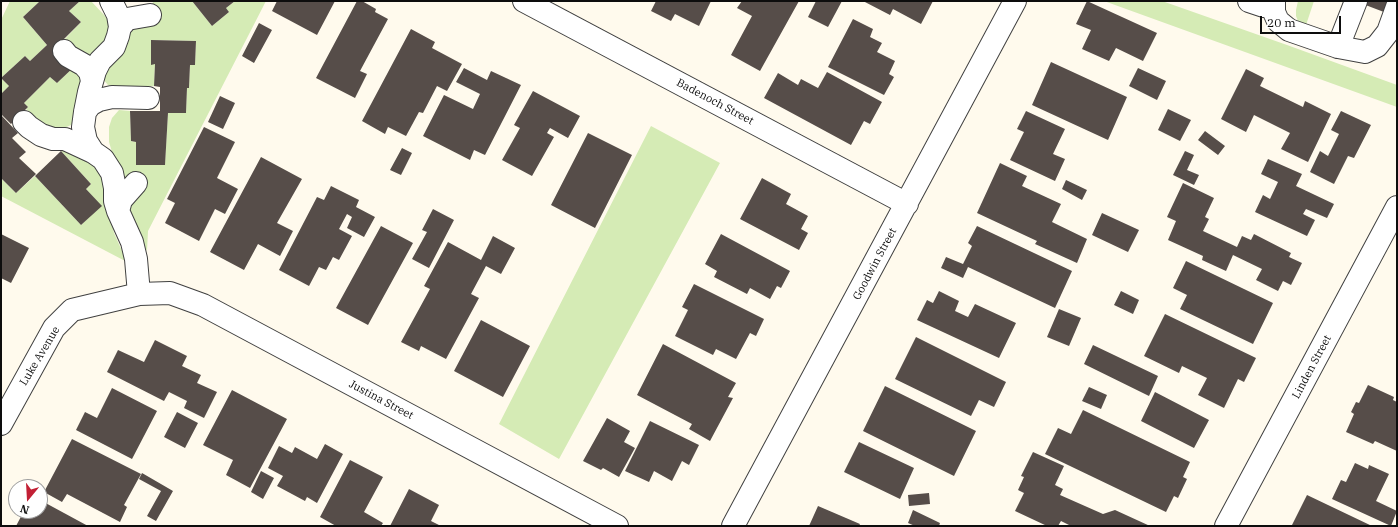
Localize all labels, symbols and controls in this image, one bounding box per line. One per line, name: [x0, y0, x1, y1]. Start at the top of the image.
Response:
scale bar: [1262, 8, 1343, 34]
text: 20 m: [1267, 15, 1296, 30]
street label: Badenoch Street: [674, 76, 756, 128]
street label: Goodwin Street: [850, 226, 900, 302]
street label: Luke Avenue: [17, 324, 63, 388]
street label: Linden Street: [1290, 333, 1334, 401]
street label: Justina Street: [347, 378, 415, 422]
north arrow: [8, 479, 48, 519]
text: N: [18, 501, 31, 517]

